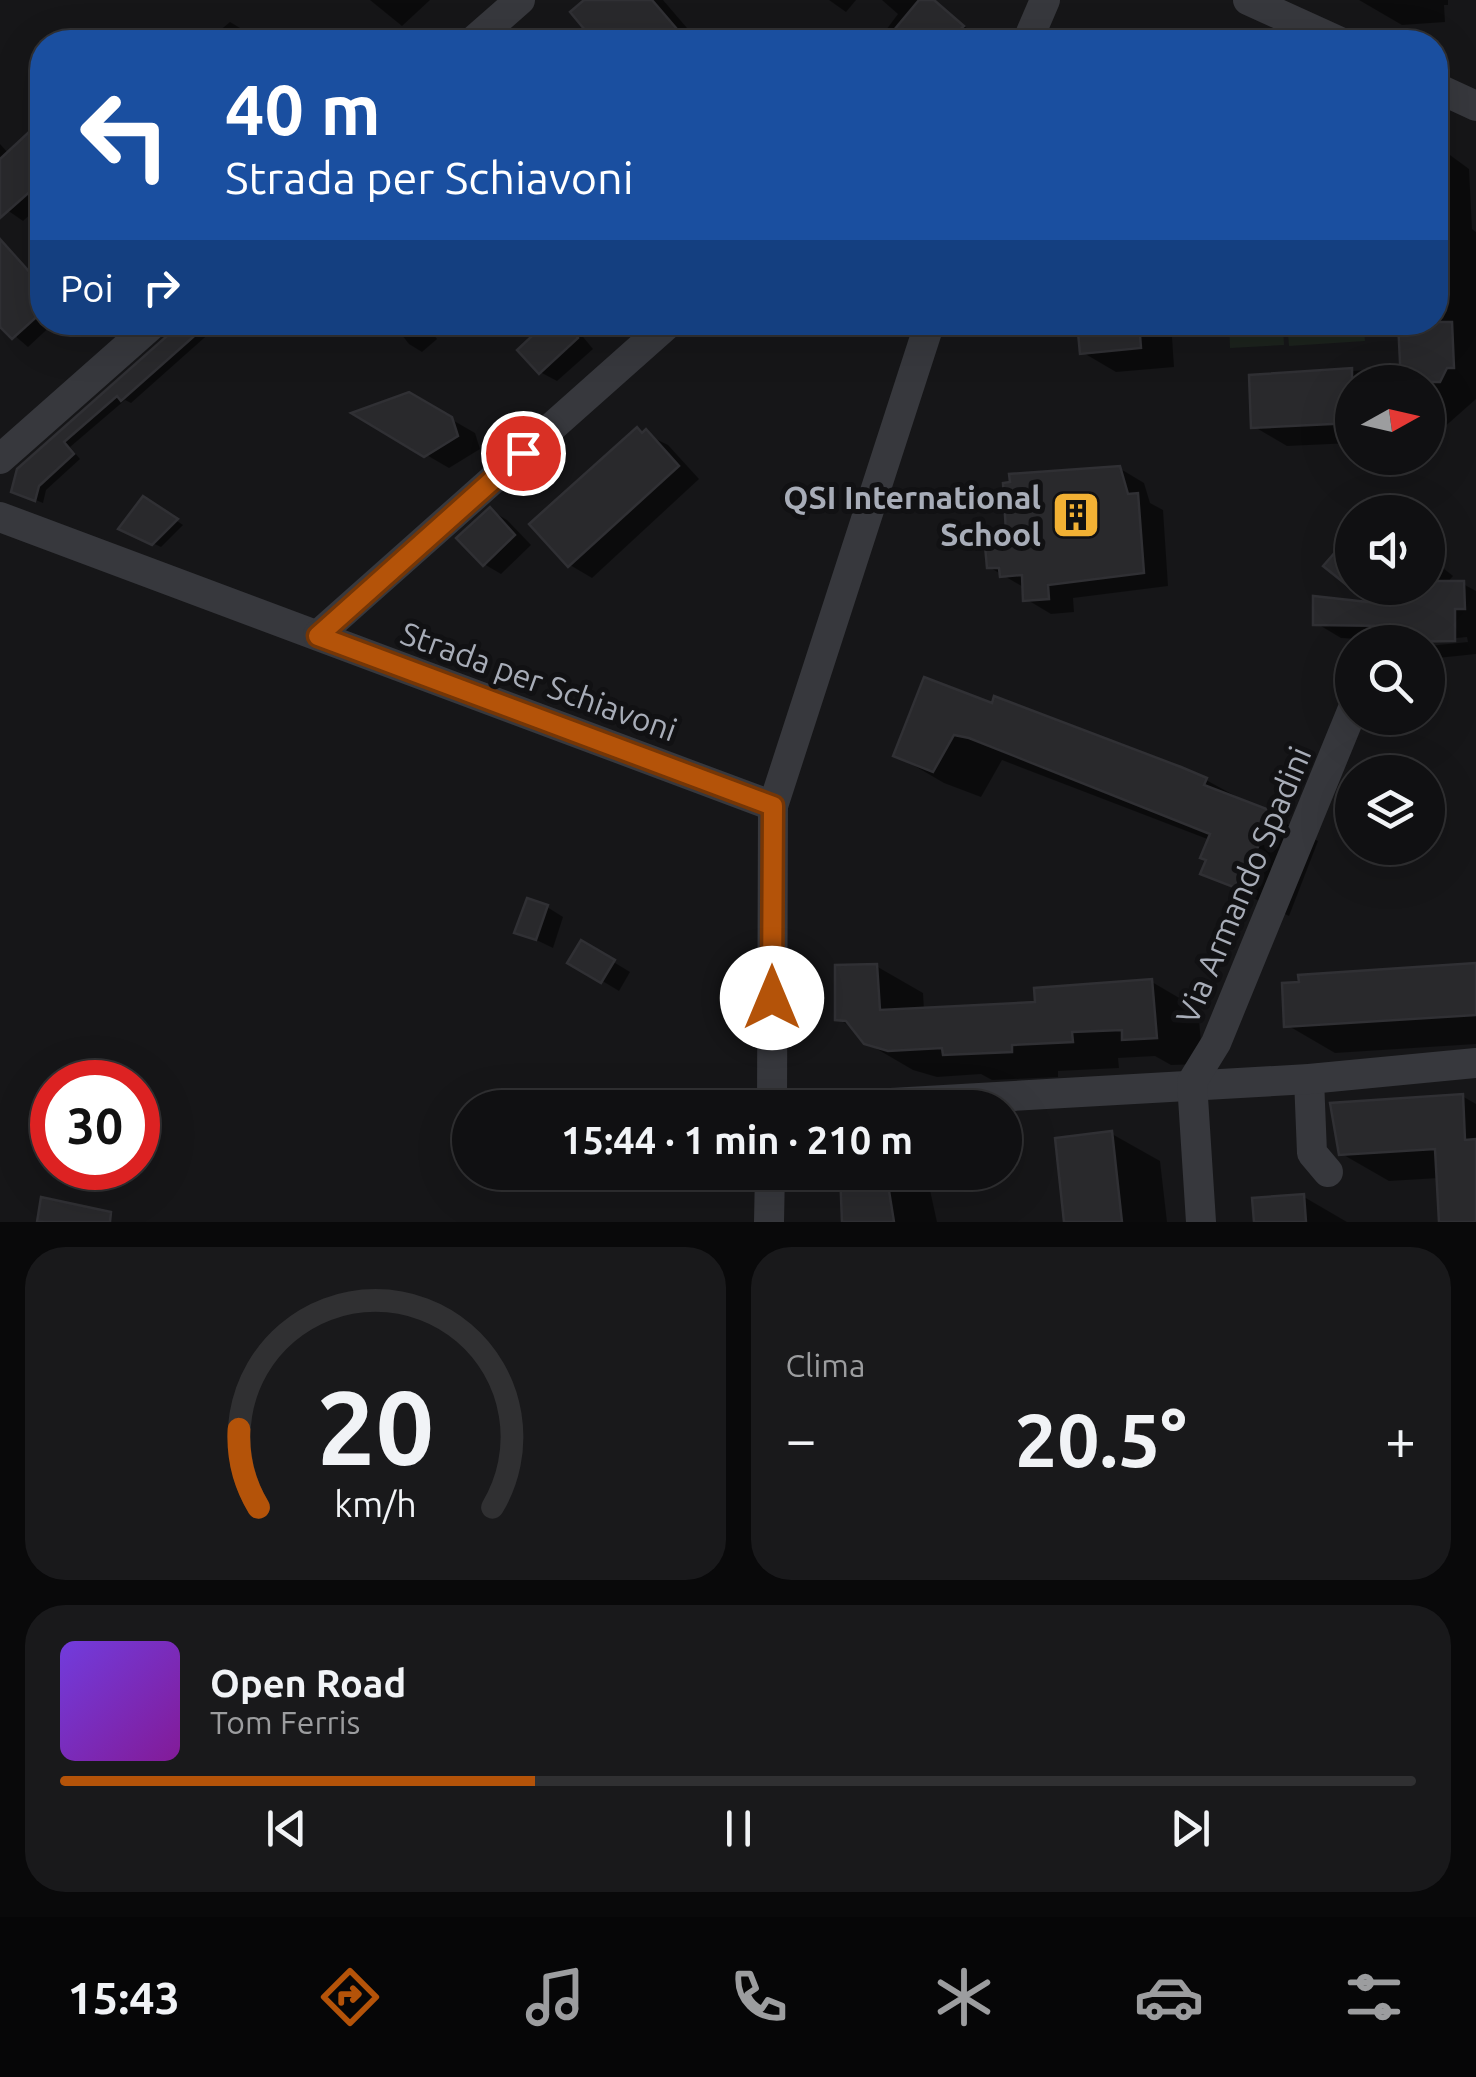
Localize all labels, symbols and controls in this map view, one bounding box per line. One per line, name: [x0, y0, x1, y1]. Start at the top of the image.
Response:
icon: left: [60, 70, 190, 200]
text: 40 m: [225, 70, 381, 148]
text: Strada per Schiavoni: [225, 152, 634, 203]
icon: right: [134, 260, 189, 315]
text: Poi: [60, 267, 114, 309]
north arrow: [1335, 365, 1445, 475]
map controls: [1335, 365, 1445, 865]
pin: [481, 411, 566, 496]
icon: arrive: [496, 426, 551, 481]
place label: QSI International School: [783, 479, 1041, 552]
building icon: QSI International School: [1050, 489, 1102, 541]
button: sound: [1335, 495, 1445, 605]
street label: Strada per Schiavoni: [396, 614, 682, 748]
button: search: [1335, 625, 1445, 735]
street label: Via Armando Spadini: [1168, 741, 1318, 1029]
button: layers: [1335, 755, 1445, 865]
position arrow: [720, 946, 824, 1050]
speed limit sign: 30: [30, 1060, 160, 1190]
text: 15:44 · 1 min · 210 m: [561, 1119, 913, 1161]
text: Clima: [786, 1347, 865, 1383]
text: 20: [317, 1368, 434, 1485]
text: 20.5°: [1015, 1397, 1187, 1481]
text: −: [786, 1408, 817, 1469]
text: +: [1385, 1408, 1416, 1469]
text: km/h: [334, 1484, 417, 1524]
text: Open Road: [210, 1662, 406, 1704]
text: Tom Ferris: [210, 1704, 360, 1740]
icon: previous: [259, 1801, 314, 1856]
icon: pause: [711, 1801, 766, 1856]
icon: next: [1163, 1801, 1218, 1856]
icon: directions: [315, 1962, 385, 2032]
icon: music: [520, 1962, 590, 2032]
icon: phone: [724, 1962, 794, 2032]
icon: climate: [929, 1962, 999, 2032]
icon: car: [1134, 1962, 1204, 2032]
icon: filters: [1339, 1962, 1409, 2032]
text: 15:43: [67, 1972, 180, 2023]

